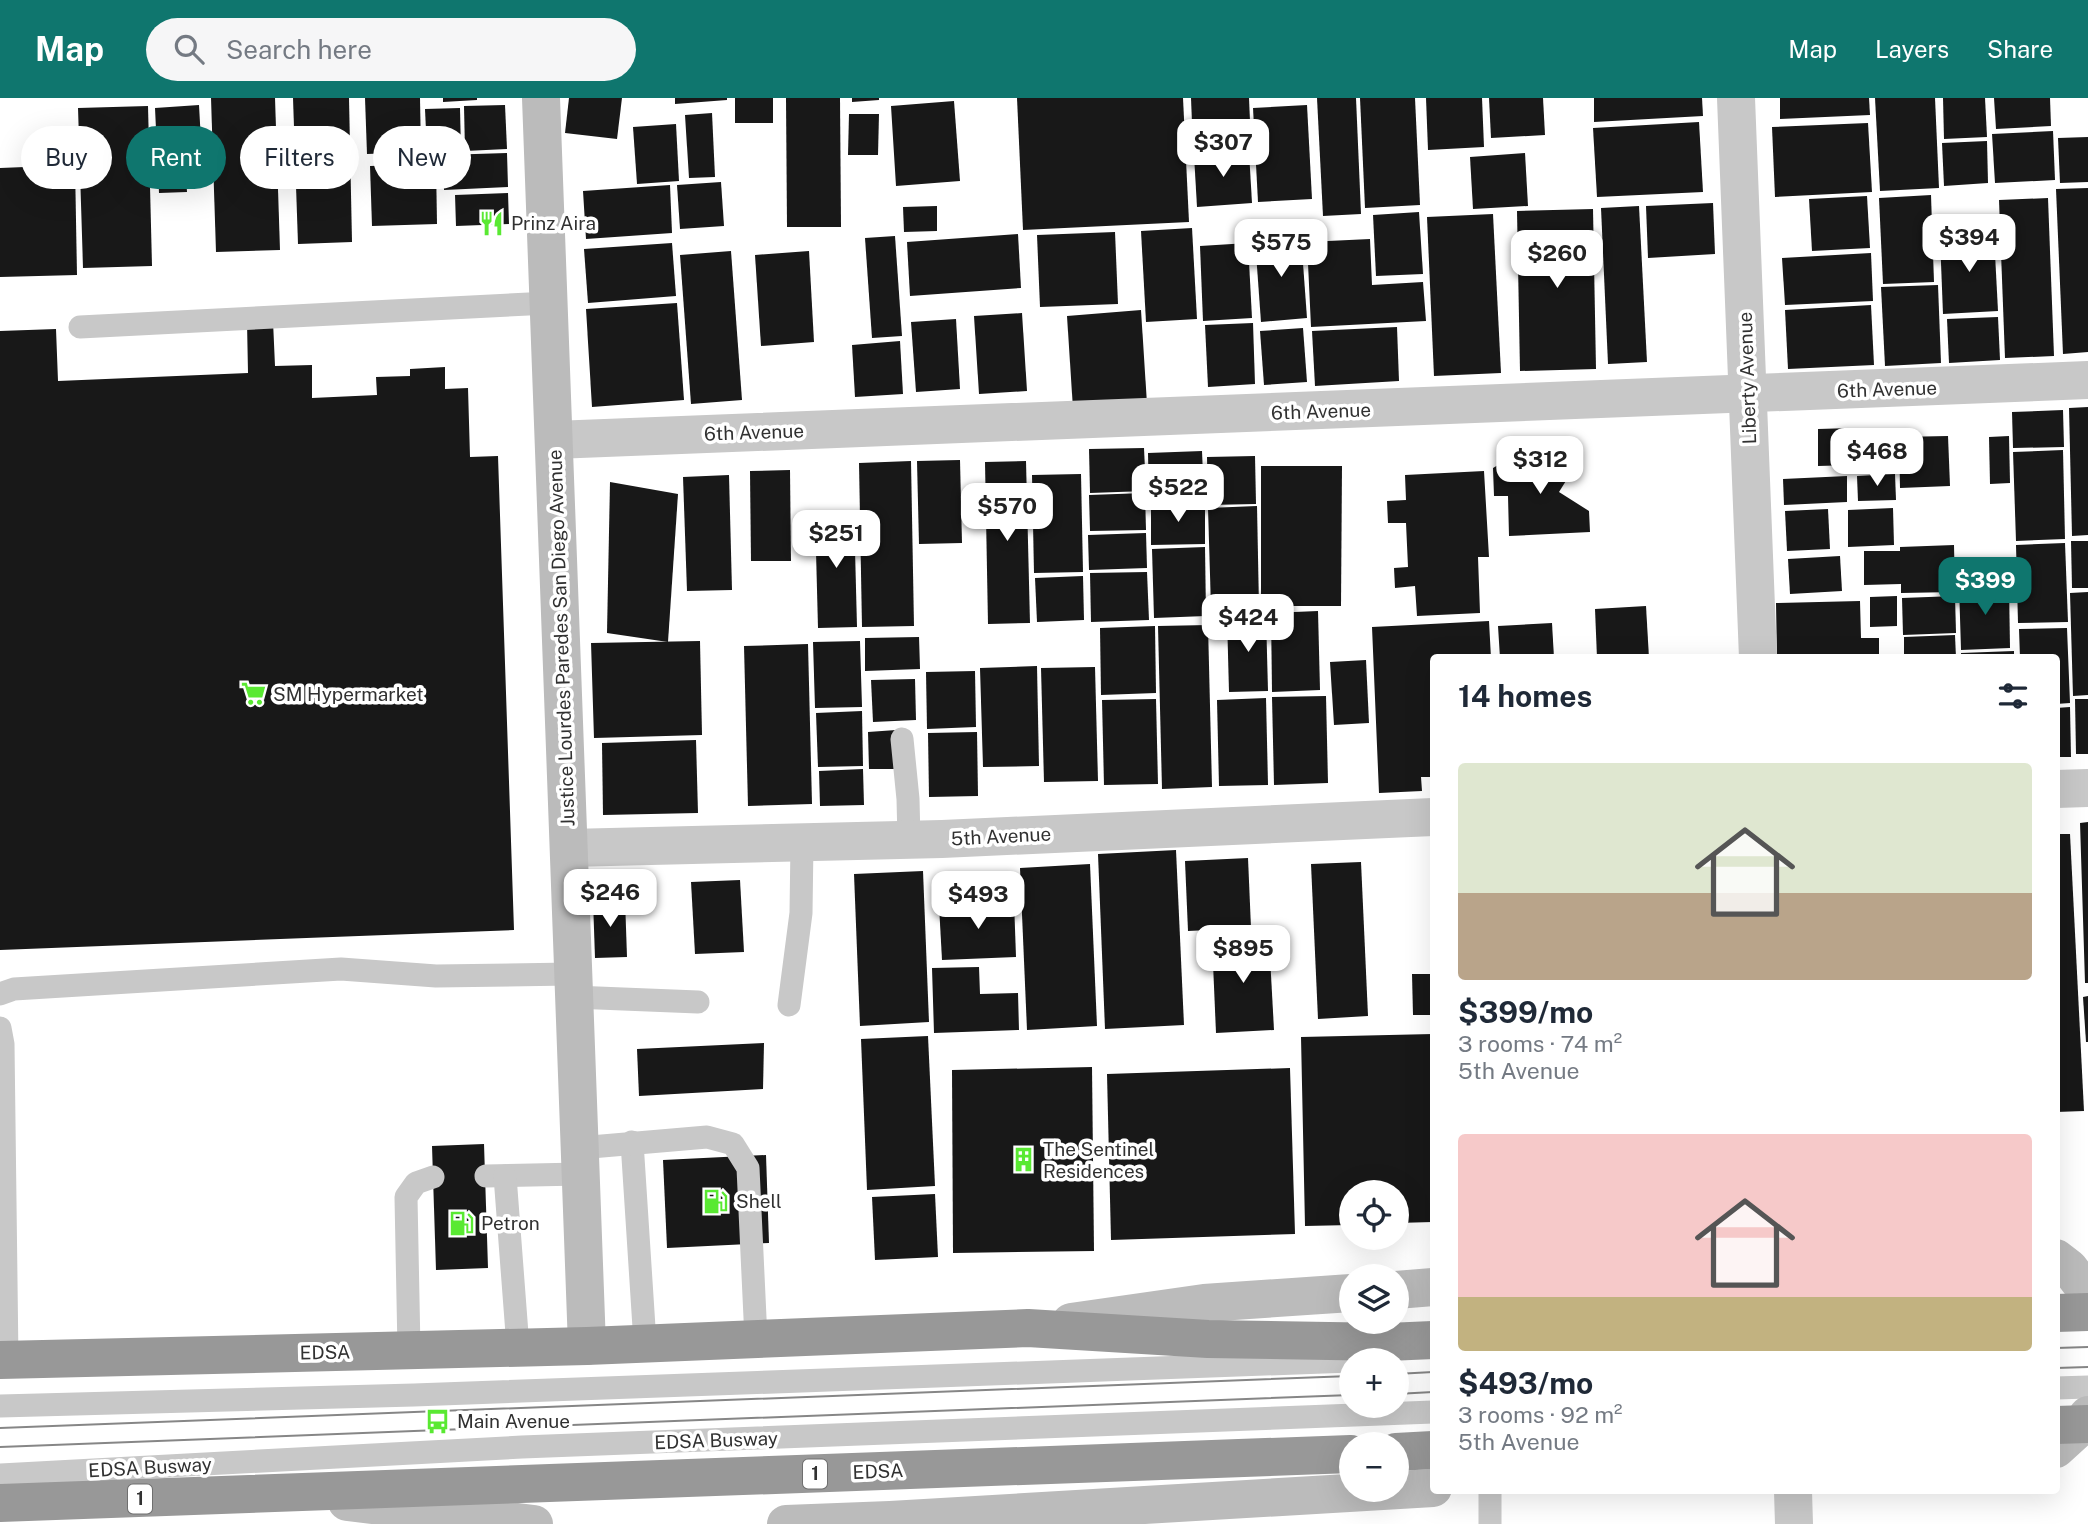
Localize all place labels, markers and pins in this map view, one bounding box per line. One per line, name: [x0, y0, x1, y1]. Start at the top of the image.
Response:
pin: $307: [1182, 120, 1264, 179]
restaurant icon: Prinz Aira: [477, 209, 505, 237]
place label: Prinz Aira: [511, 212, 596, 234]
pin: $394: [1928, 214, 2010, 274]
pin: $575: [1240, 220, 1322, 279]
pin: $260: [1516, 230, 1598, 290]
pin: $468: [1836, 428, 1918, 488]
pin: $312: [1499, 436, 1581, 496]
pin: $522: [1137, 464, 1219, 524]
pin: $570: [966, 484, 1048, 543]
pin: $251: [795, 510, 877, 570]
pin: $399: [1944, 558, 2026, 617]
pin: $424: [1207, 594, 1289, 654]
supermarket icon: SM Hypermarket: [239, 680, 267, 708]
place label: SM Hypermarket: [273, 683, 424, 705]
pin: $246: [569, 870, 651, 929]
pin: $493: [937, 872, 1019, 931]
pin: $895: [1202, 926, 1284, 985]
place label: The Sentinel Residences: [1043, 1138, 1154, 1182]
building icon: The Sentinel Residences: [1009, 1146, 1037, 1174]
fuel station icon: Shell: [702, 1187, 730, 1215]
place label: Shell: [736, 1190, 782, 1212]
fuel station icon: Petron: [447, 1209, 475, 1237]
place label: Petron: [481, 1212, 540, 1234]
bus stop icon: Main Avenue: [423, 1407, 451, 1435]
place label: Main Avenue: [457, 1410, 570, 1432]

